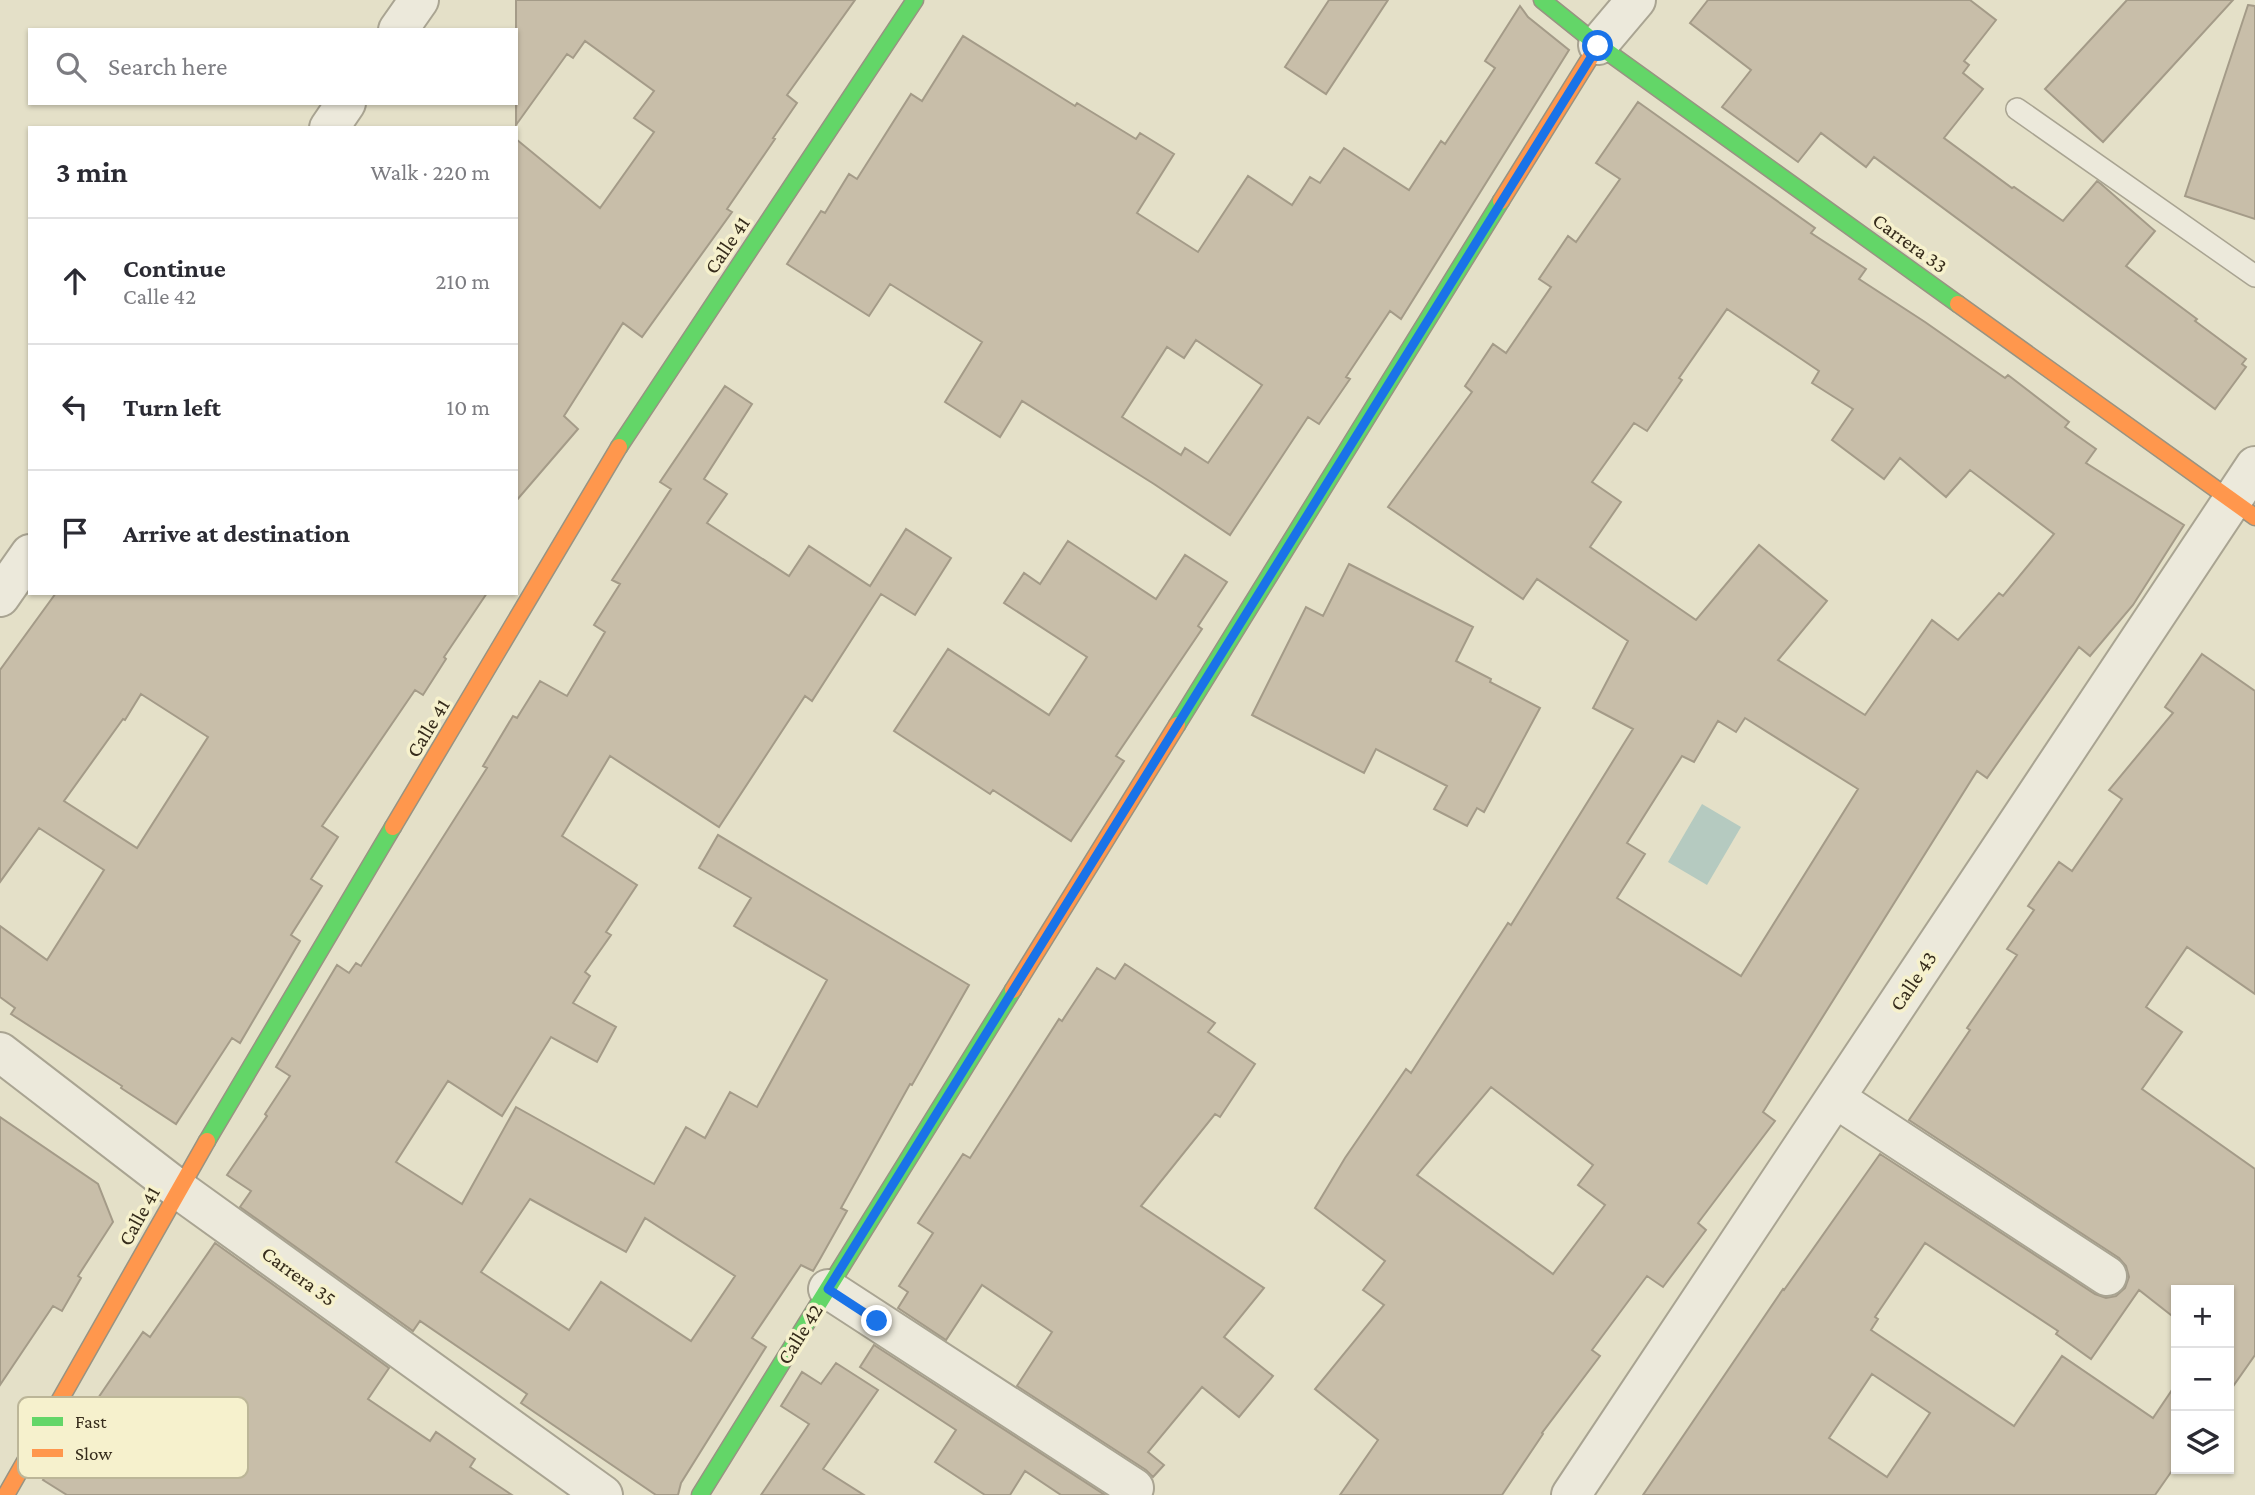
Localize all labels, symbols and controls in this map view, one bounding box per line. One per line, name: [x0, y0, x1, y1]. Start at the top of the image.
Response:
search box: [28, 28, 518, 105]
route start: [1582, 30, 1613, 61]
icon: search: [52, 48, 90, 86]
text: Search here: [108, 52, 227, 81]
text: 3 min: [56, 155, 128, 188]
text: Walk · 220 m: [370, 159, 490, 185]
street label: Carrera 33: [1868, 208, 1952, 278]
street label: Calle 41: [699, 212, 755, 278]
text: Continue: [123, 254, 226, 283]
icon: ahead: [56, 262, 94, 300]
text: 210 m: [436, 268, 490, 294]
text: Calle 42: [123, 283, 196, 309]
icon: left: [56, 388, 94, 426]
text: Turn left: [123, 393, 221, 422]
text: 10 m: [447, 394, 490, 420]
icon: arrive: [56, 514, 94, 552]
text: Arrive at destination: [123, 519, 350, 548]
street label: Calle 41: [401, 694, 455, 762]
street label: Calle 43: [1884, 947, 1942, 1015]
street label: Calle 41: [113, 1182, 165, 1250]
street label: Carrera 35: [257, 1241, 341, 1311]
map controls: [2171, 1285, 2234, 1474]
button: +: [2171, 1285, 2234, 1348]
street label: Calle 42: [772, 1299, 828, 1369]
route end: [861, 1305, 892, 1336]
button: −: [2171, 1348, 2234, 1411]
legend: [18, 1397, 248, 1478]
text: Fast: [75, 1411, 107, 1432]
button: layers: [2171, 1411, 2234, 1474]
text: Slow: [75, 1443, 112, 1464]

